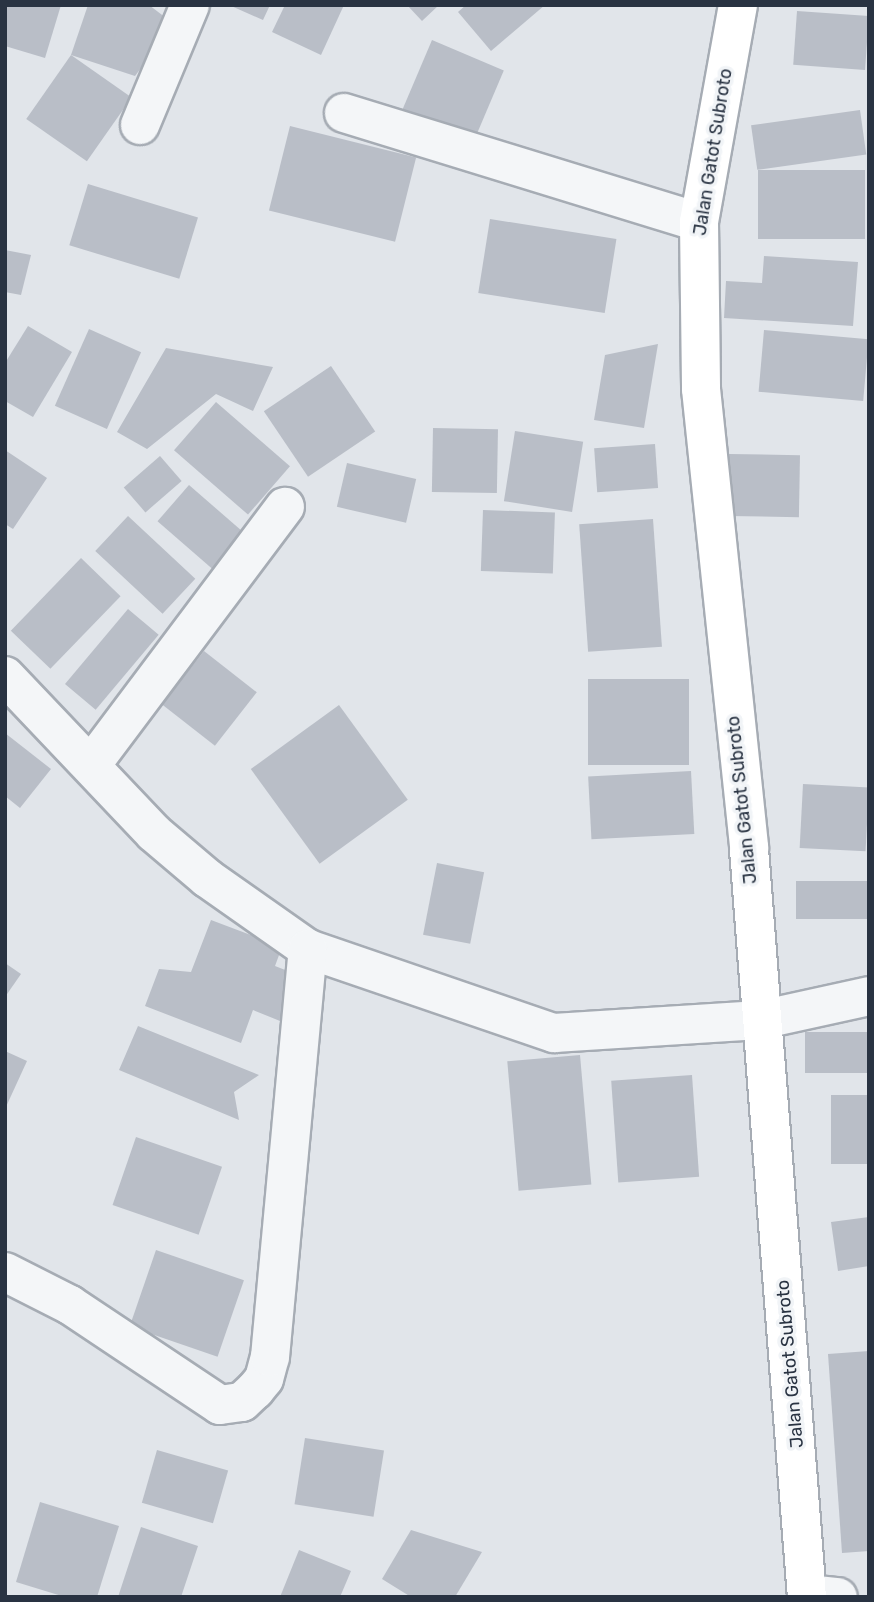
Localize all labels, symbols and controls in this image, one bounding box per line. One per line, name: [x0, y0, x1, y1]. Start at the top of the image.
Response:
street label: Jalan Gatot Subroto: [689, 67, 737, 237]
street label: Jalan Gatot Subroto: [722, 715, 762, 885]
street label: Jalan Gatot Subroto: [772, 1279, 808, 1449]

